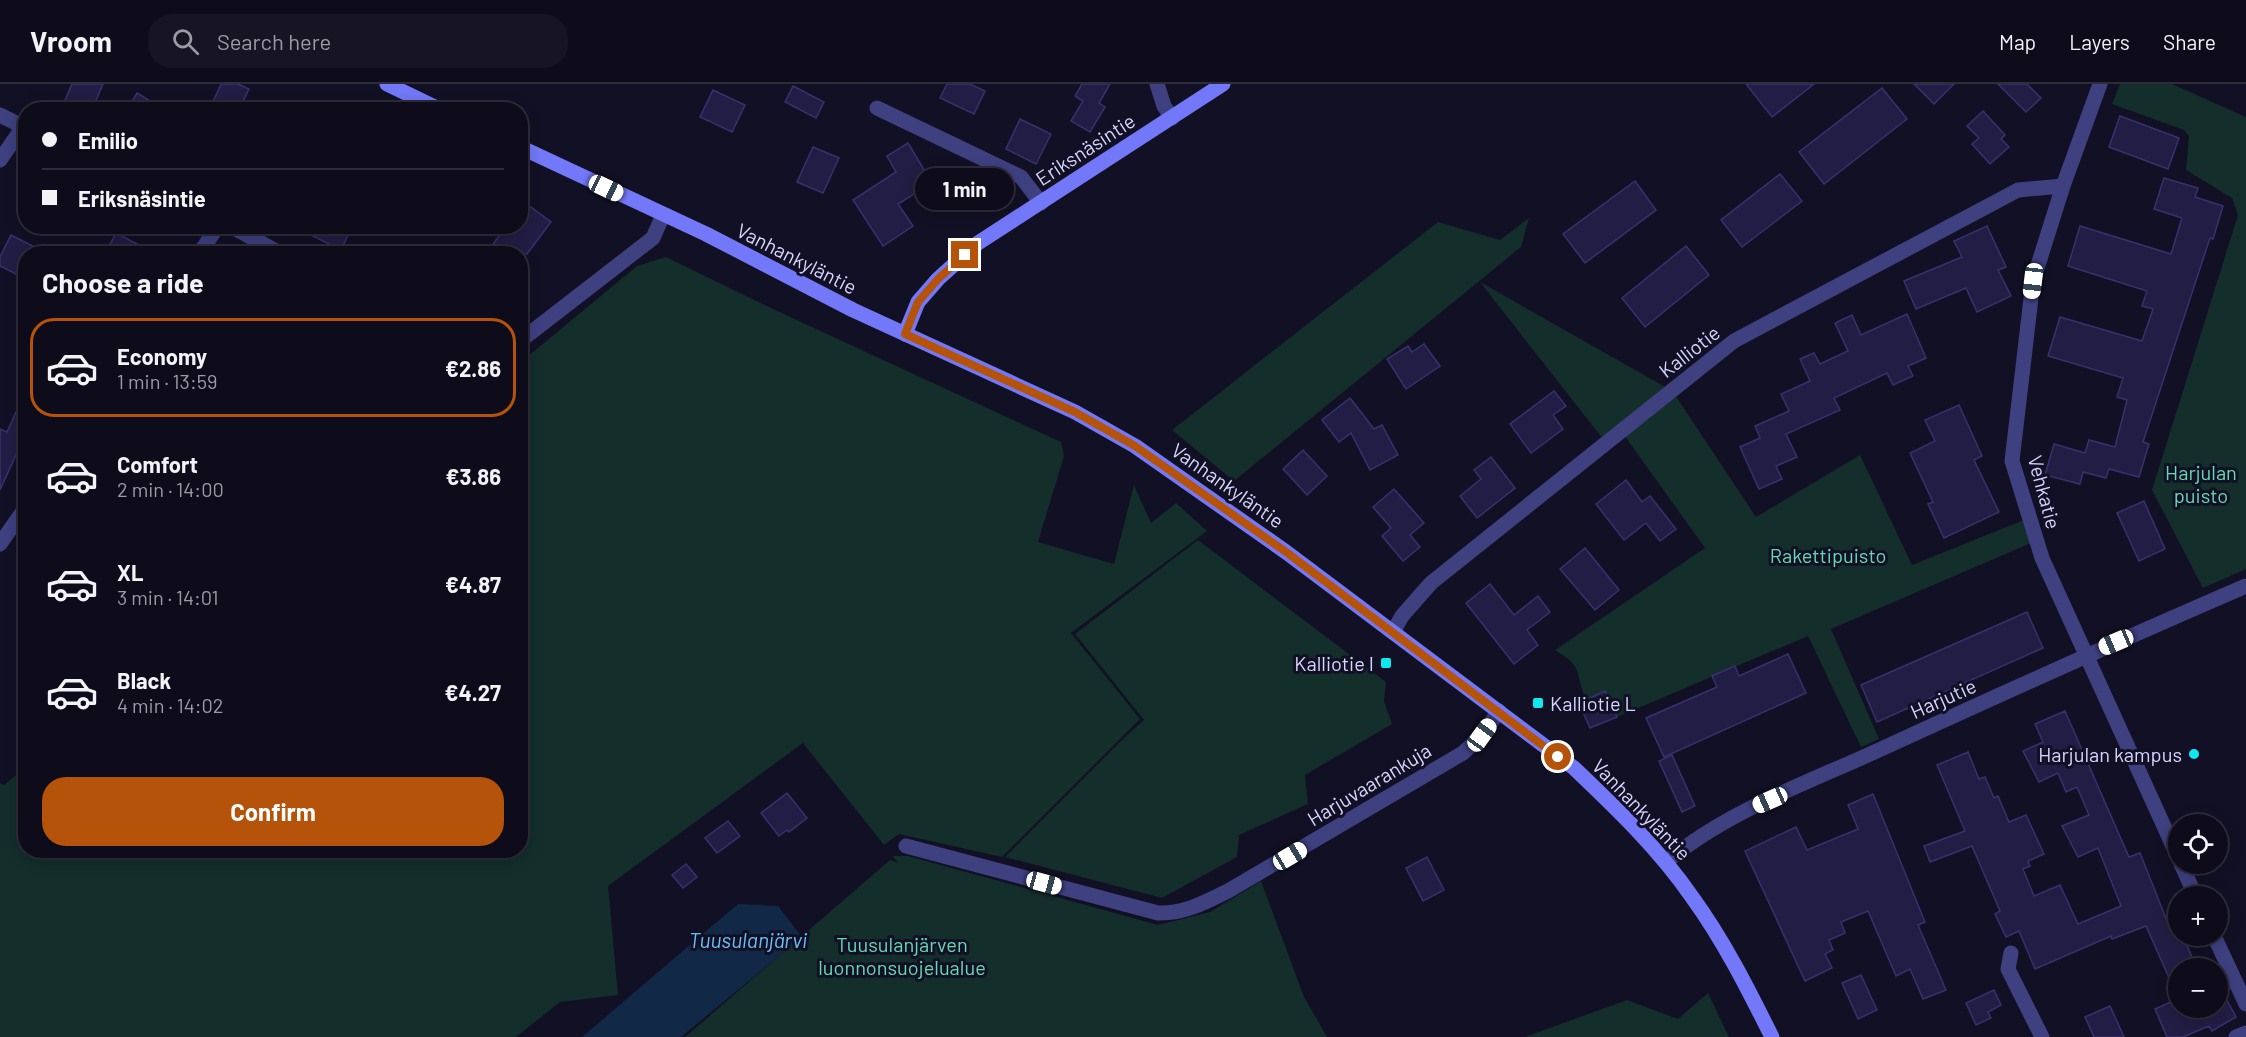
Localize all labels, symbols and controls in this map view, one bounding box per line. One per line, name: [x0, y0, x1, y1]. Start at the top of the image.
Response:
search box: [148, 14, 568, 68]
text: Vroom: [30, 24, 112, 58]
icon: search: [169, 25, 202, 58]
text: Search here: [217, 28, 331, 54]
text: Map: [1999, 29, 2036, 54]
text: Layers: [2069, 29, 2130, 54]
text: Share: [2163, 29, 2216, 54]
street label: Eriksnäsintie: [1031, 108, 1139, 190]
text: Emilio: [78, 127, 138, 153]
callout: 1 min: [916, 168, 1014, 210]
car: [586, 172, 626, 204]
text: 1 min: [943, 177, 986, 201]
text: Eriksnäsintie: [78, 185, 206, 211]
street label: Vanhankyläntie: [733, 217, 861, 299]
route end: [951, 241, 978, 268]
car: [2022, 262, 2044, 300]
text: Choose a ride: [42, 266, 204, 298]
street label: Kalliotie: [1654, 320, 1724, 382]
icon: car: [45, 341, 99, 395]
text: Economy: [117, 343, 207, 369]
text: €2.86: [445, 355, 501, 381]
text: 1 min · 13:59: [117, 369, 217, 393]
street label: Vanhankyläntie: [1167, 437, 1289, 533]
icon: car: [45, 449, 99, 503]
text: Comfort: [117, 451, 198, 477]
street label: Vehkatie: [2024, 453, 2066, 531]
park label: Harjulan puisto: [2165, 460, 2237, 507]
text: €3.86: [446, 463, 501, 489]
text: 2 min · 14:00: [117, 477, 224, 501]
park label: Rakettipuisto: [1770, 543, 1886, 567]
icon: car: [45, 557, 99, 611]
text: XL: [117, 559, 143, 585]
text: €4.87: [445, 571, 501, 597]
text: 3 min · 14:01: [117, 585, 218, 609]
car: [2096, 627, 2136, 657]
place label: Kalliotie I: [1294, 651, 1374, 675]
marker: Kalliotie I: [1379, 656, 1393, 670]
icon: car: [45, 665, 99, 719]
text: Black: [117, 667, 171, 693]
street label: Harjutie: [1906, 673, 1980, 723]
text: €4.27: [445, 679, 501, 705]
place label: Kalliotie L: [1550, 691, 1636, 715]
text: 4 min · 14:02: [117, 693, 223, 717]
marker: Kalliotie L: [1531, 696, 1545, 710]
car: [1464, 715, 1500, 755]
street label: Harjuvaarankuja: [1303, 738, 1435, 830]
place label: Harjulan kampus: [2038, 742, 2182, 766]
route start: [1544, 743, 1571, 770]
marker: Harjulan kampus: [2187, 747, 2201, 761]
street label: Vanhankyläntie: [1588, 753, 1696, 865]
button: Confirm: [42, 777, 504, 846]
car: [1750, 784, 1790, 816]
map controls: [2168, 814, 2228, 1018]
button: locate: [2168, 814, 2228, 874]
car: [1270, 839, 1310, 873]
car: [1024, 870, 1064, 896]
button: +: [2168, 886, 2228, 946]
water label: Tuusulanjärvi: [689, 927, 808, 952]
park label: Tuusulanjärven luonnonsuojelualue: [818, 932, 986, 979]
button: −: [2168, 958, 2228, 1018]

